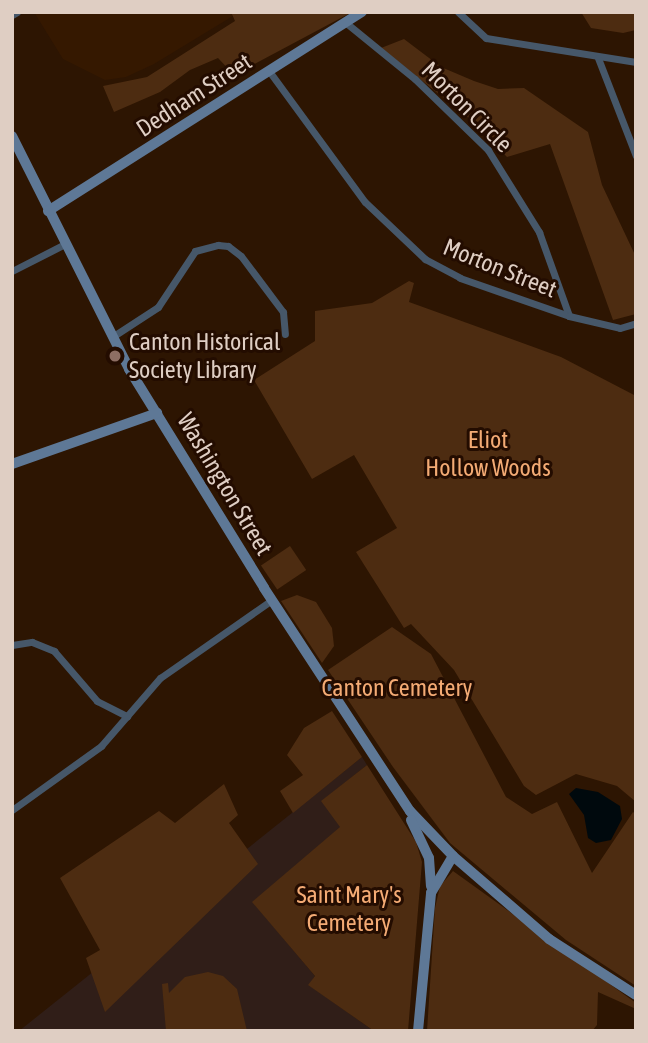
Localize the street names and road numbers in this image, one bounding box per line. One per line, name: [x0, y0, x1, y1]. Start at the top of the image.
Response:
street label: Dedham Street: [131, 47, 257, 143]
street label: Morton Circle: [416, 56, 518, 158]
street label: Morton Street: [439, 232, 561, 304]
street label: Washington Street: [171, 408, 279, 560]

